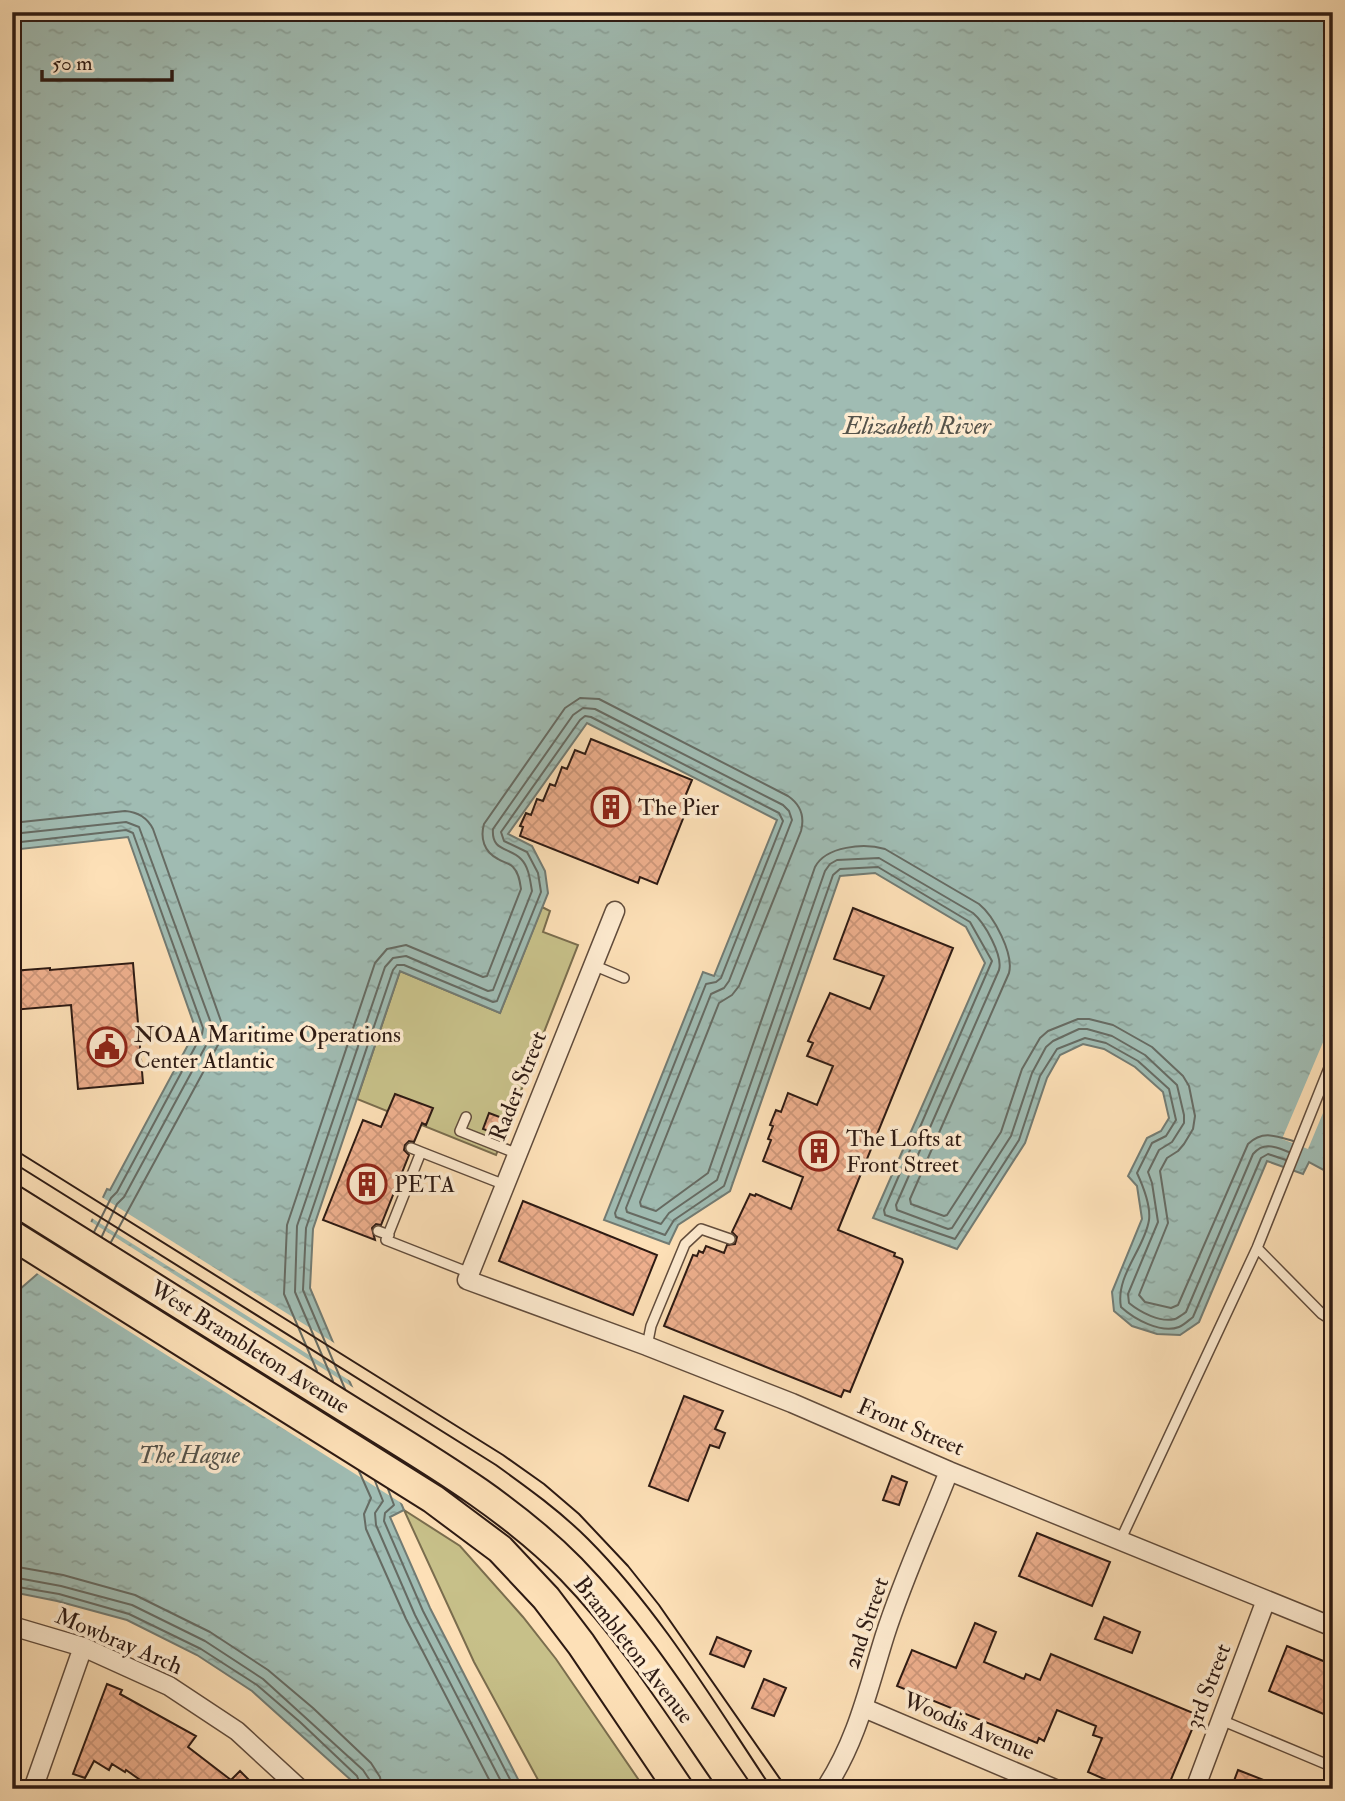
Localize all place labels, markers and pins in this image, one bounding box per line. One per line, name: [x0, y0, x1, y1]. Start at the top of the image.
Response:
building icon: The Pier: [590, 786, 632, 828]
place label: The Pier: [638, 793, 720, 822]
place label: NOAA Maritime Operations Center Atlantic: [134, 1020, 401, 1075]
public building icon: NOAA Maritime Operations Center Atlantic: [86, 1026, 128, 1068]
place label: The Lofts at Front Street: [846, 1124, 962, 1179]
building icon: The Lofts at Front Street: [798, 1130, 840, 1172]
building icon: PETA: [346, 1163, 388, 1205]
place label: PETA: [394, 1170, 455, 1199]

